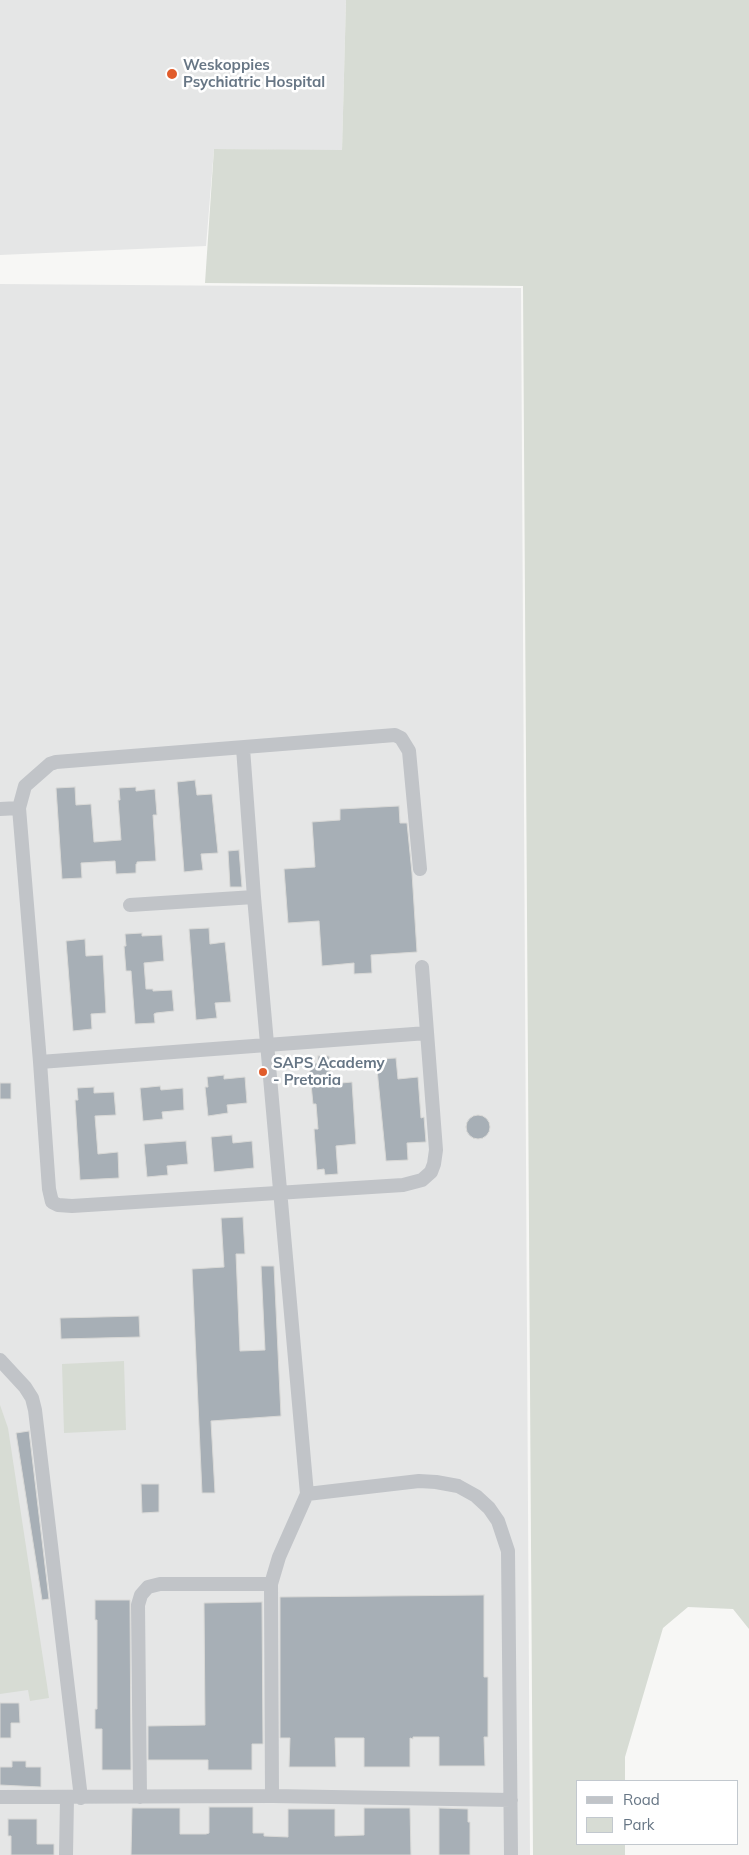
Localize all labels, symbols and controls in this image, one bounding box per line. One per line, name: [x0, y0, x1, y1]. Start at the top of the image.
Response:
place label: Weskoppies Psychiatric Hospital: [183, 56, 325, 91]
marker: Weskoppies Psychiatric Hospital: [165, 67, 179, 81]
place label: SAPS Academy - Pretoria: [273, 1054, 385, 1089]
marker: SAPS Academy - Pretoria: [257, 1066, 269, 1078]
legend: [576, 1780, 739, 1845]
text: Road: [623, 1790, 660, 1809]
text: Park: [623, 1815, 655, 1834]

